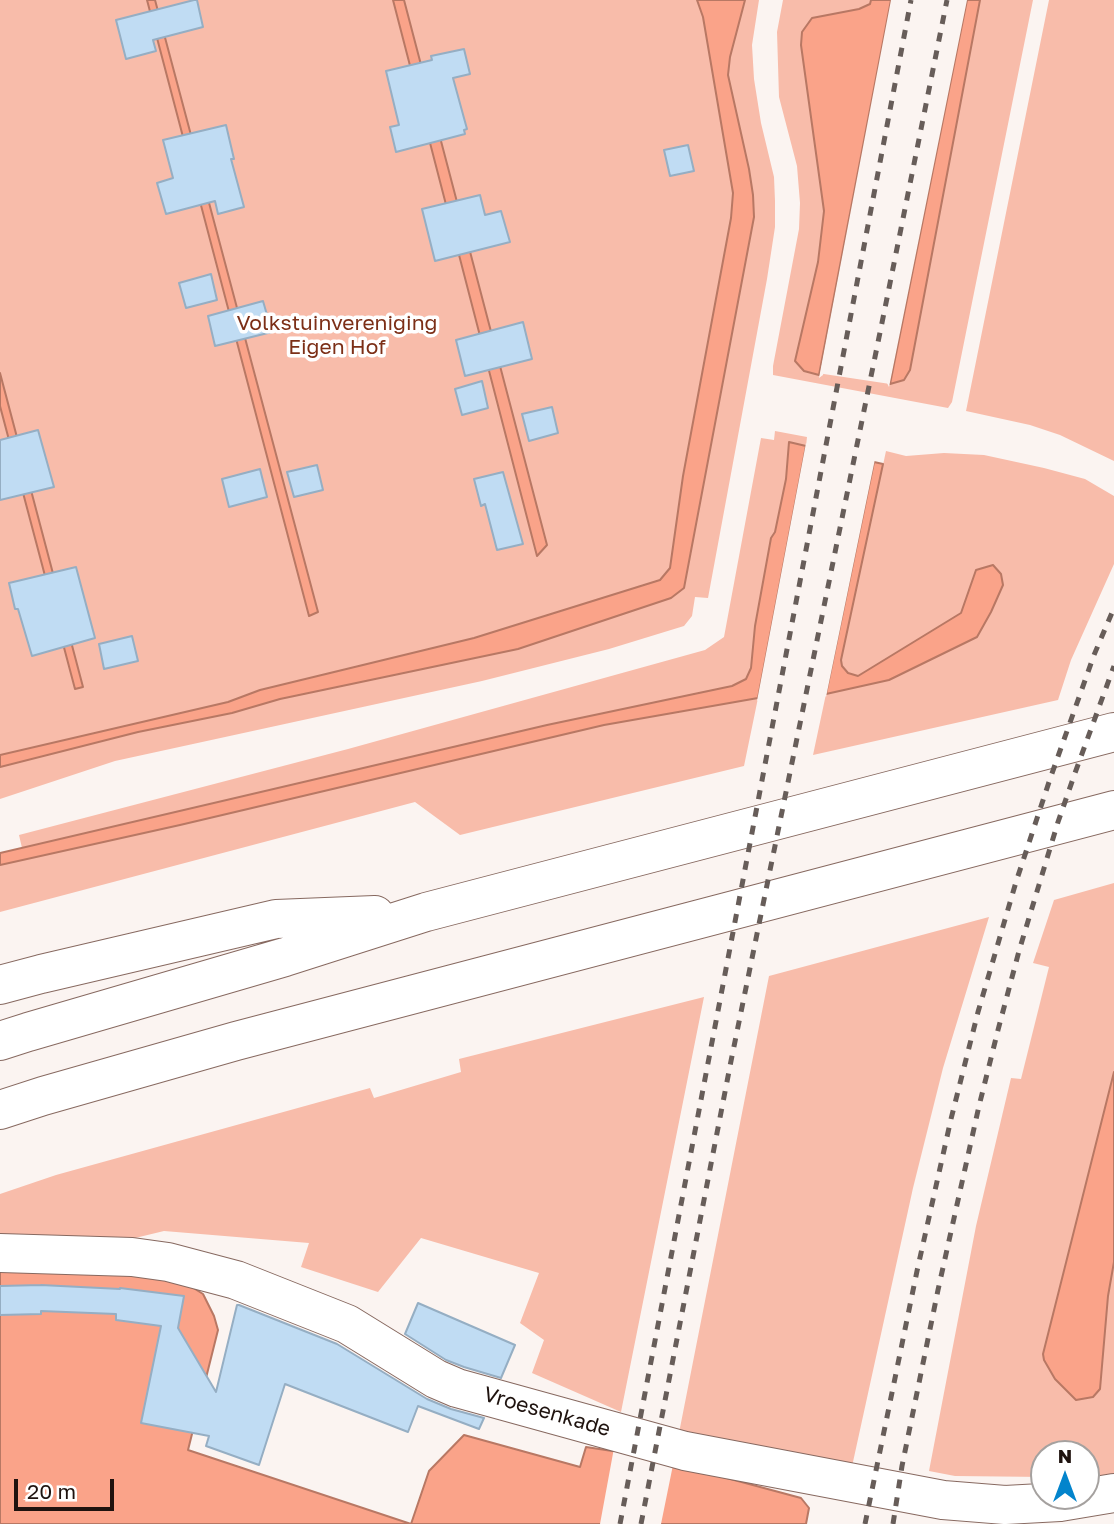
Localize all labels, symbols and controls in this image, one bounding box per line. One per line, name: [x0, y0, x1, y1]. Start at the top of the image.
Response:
park label: Volkstuinvereniging Eigen Hof: [237, 310, 437, 360]
street label: Vroesenkade: [481, 1382, 613, 1442]
north arrow: [1030, 1440, 1100, 1510]
text: N: [1058, 1444, 1072, 1467]
scale bar: [18, 1464, 117, 1508]
text: 20 m: [27, 1478, 76, 1504]

